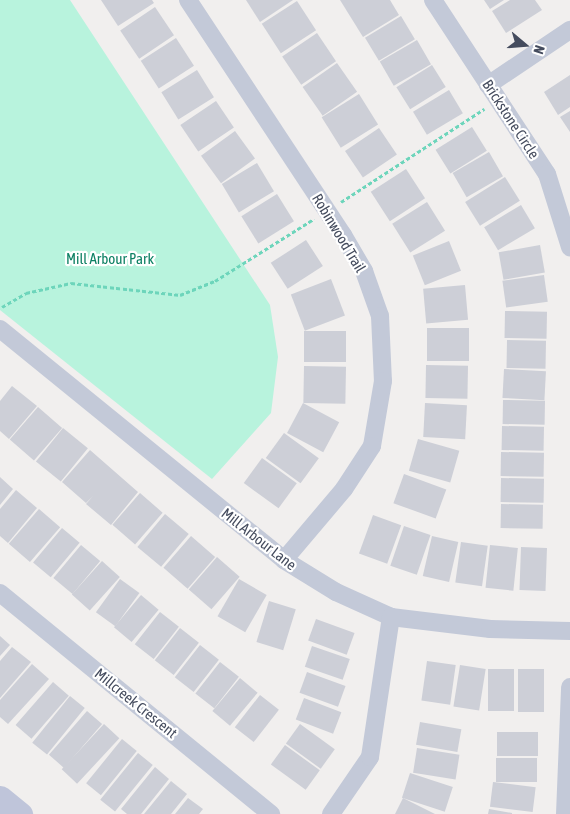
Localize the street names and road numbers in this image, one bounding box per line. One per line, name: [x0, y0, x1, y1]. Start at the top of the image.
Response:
street label: Brickstone Circle: [479, 76, 543, 162]
street label: Robinwood Trail: [308, 190, 370, 276]
street label: Mill Arbour Lane: [218, 504, 300, 574]
street label: Millcreek Crescent: [91, 664, 181, 742]

